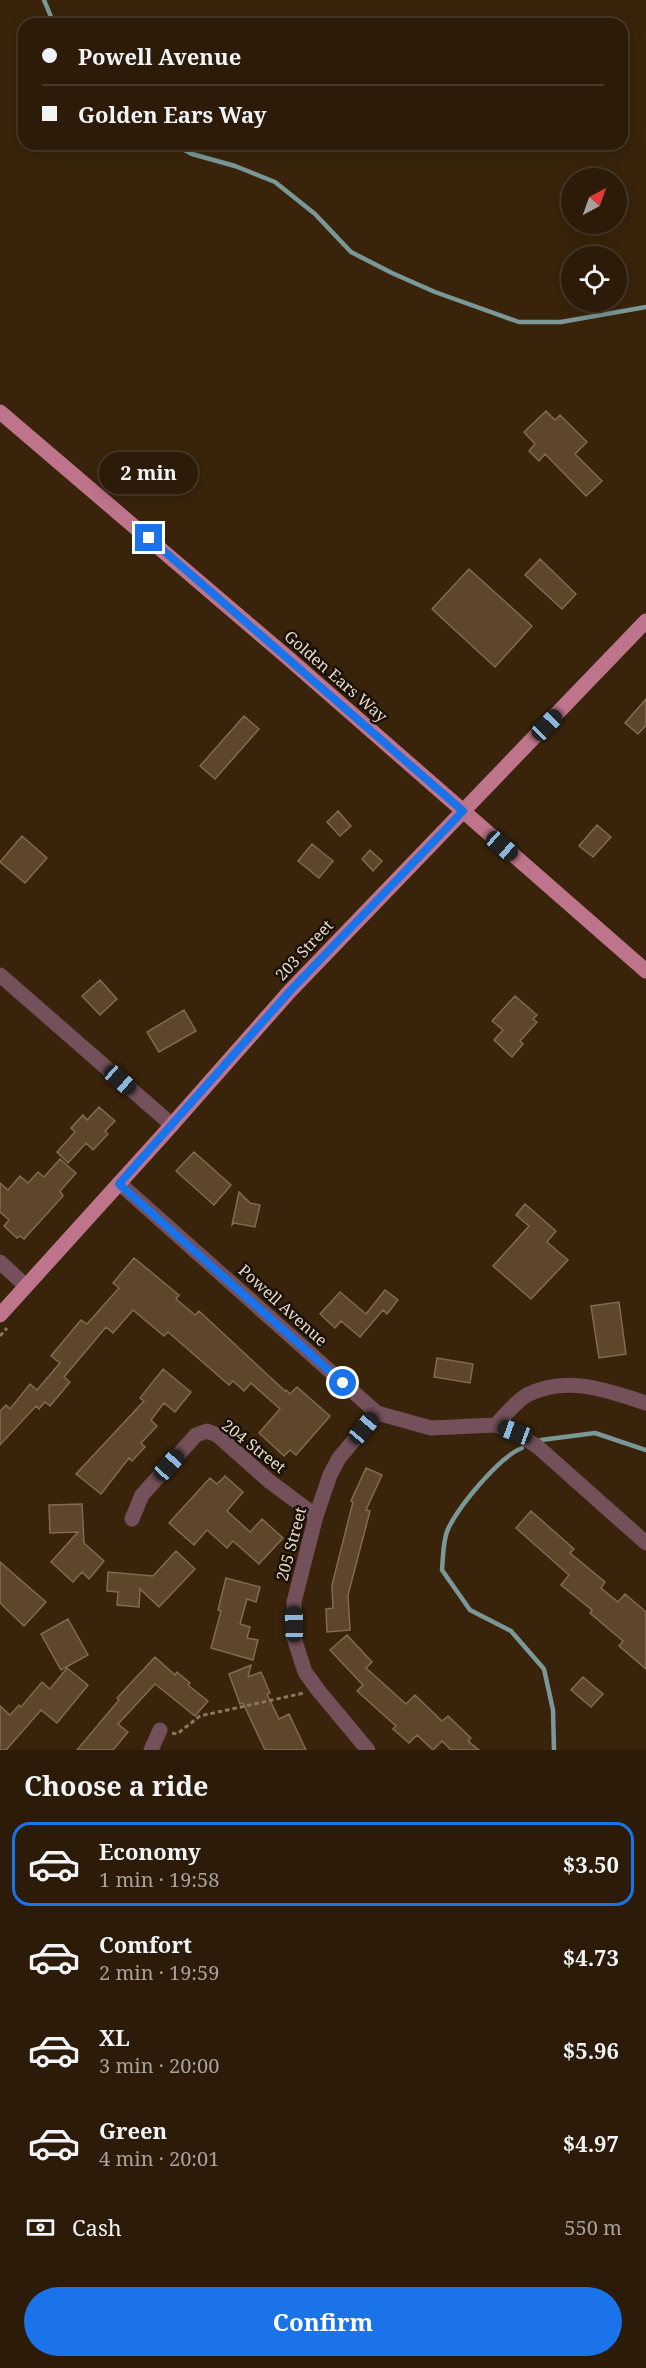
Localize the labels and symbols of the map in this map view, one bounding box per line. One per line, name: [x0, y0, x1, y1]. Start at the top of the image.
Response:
north arrow: [561, 168, 627, 234]
callout: 2 min: [100, 451, 198, 493]
route end: [135, 524, 162, 551]
street label: Golden Ears Way: [280, 625, 393, 727]
car: [528, 706, 566, 744]
car: [483, 827, 521, 865]
street label: 203 Street: [270, 915, 338, 985]
car: [101, 1061, 139, 1099]
street label: Powell Avenue: [234, 1259, 332, 1351]
route start: [329, 1369, 356, 1396]
car: [346, 1408, 382, 1448]
street label: 204 Street: [217, 1414, 291, 1478]
car: [495, 1417, 535, 1447]
car: [150, 1446, 188, 1484]
street label: 205 Street: [271, 1504, 312, 1583]
car: [285, 1606, 303, 1642]

